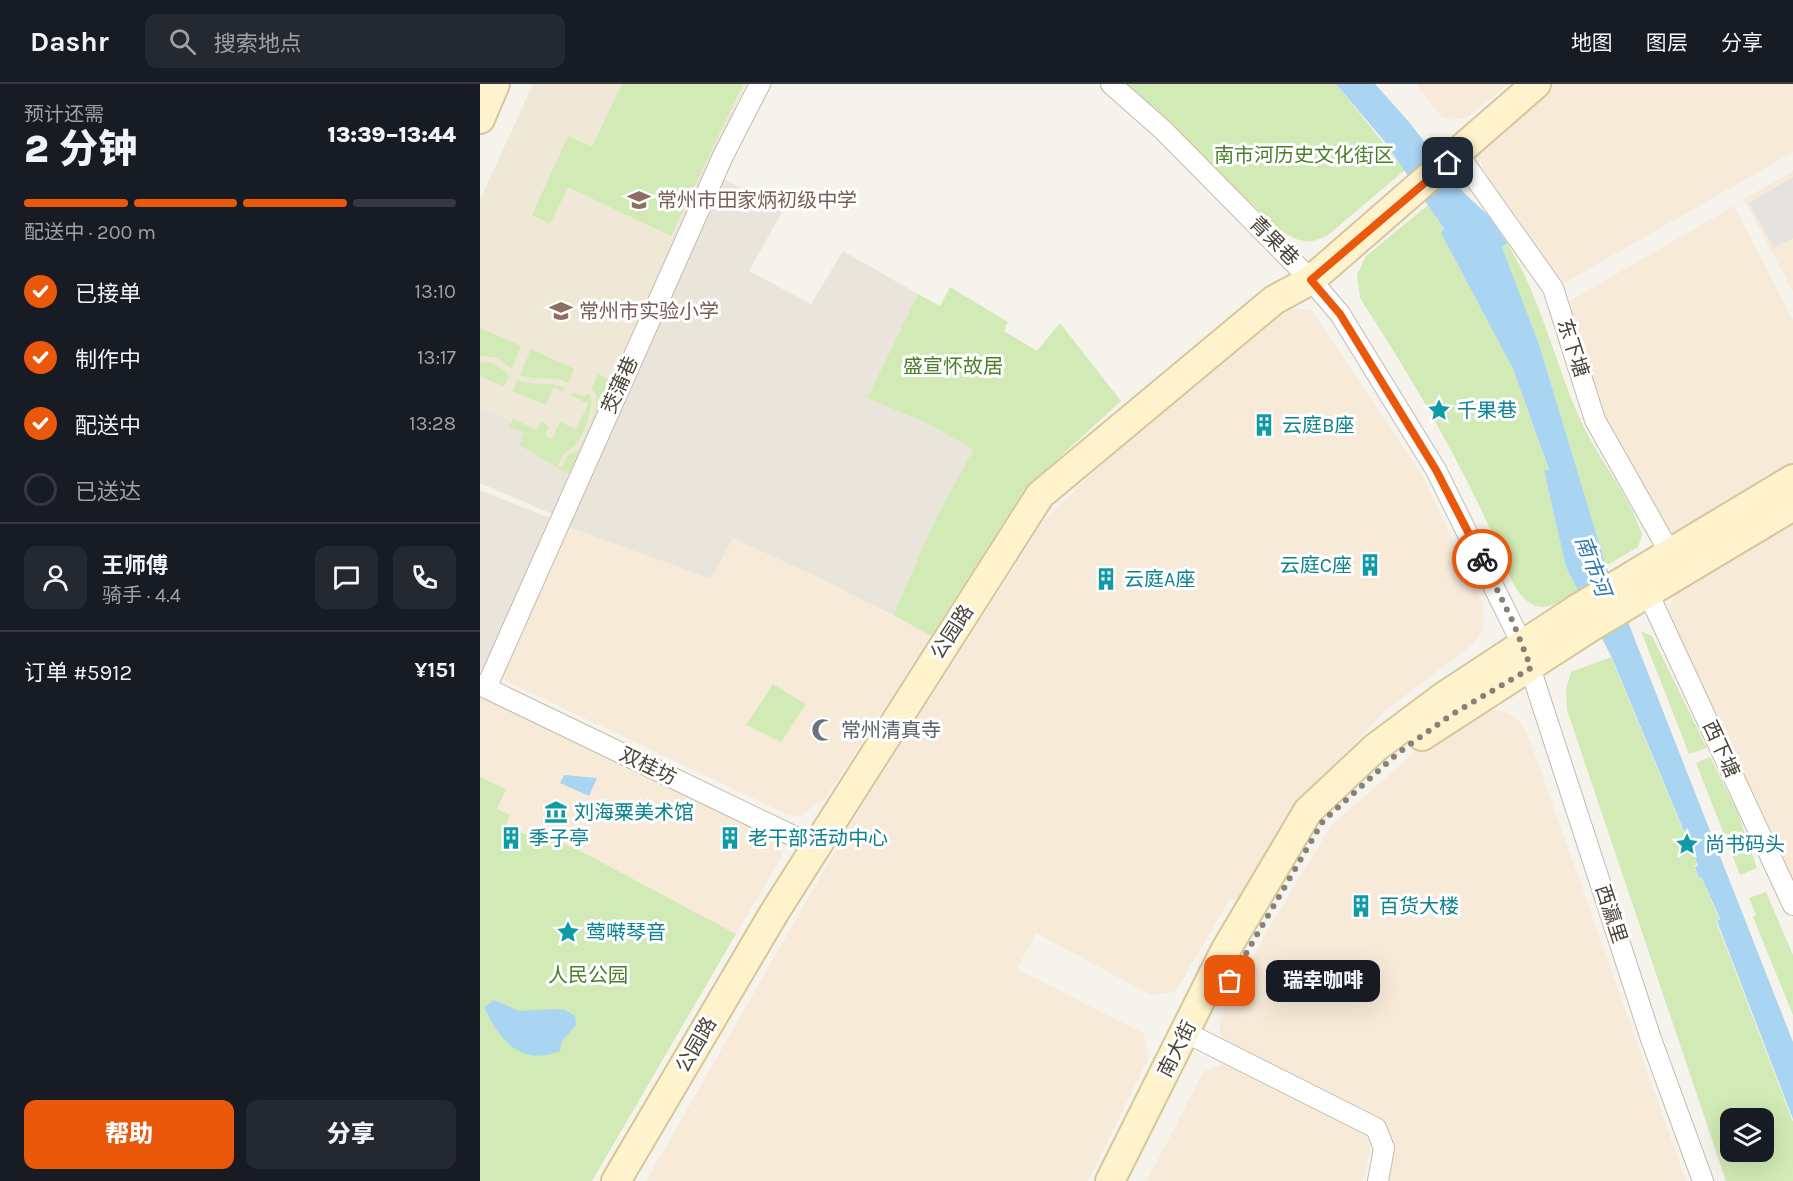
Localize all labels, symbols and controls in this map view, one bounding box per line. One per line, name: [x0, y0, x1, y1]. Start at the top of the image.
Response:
search box: [145, 14, 565, 68]
text: Dashr: [30, 25, 109, 58]
icon: search: [166, 25, 199, 58]
text: 搜索地点: [214, 31, 302, 57]
text: 地图: [1571, 31, 1613, 55]
text: 图层: [1646, 31, 1688, 55]
text: 分享: [1721, 31, 1763, 55]
text: 预计还需: [24, 103, 104, 126]
text: 13:39–13:44: [327, 122, 456, 148]
text: 2 分钟: [24, 126, 137, 172]
pin: [1422, 137, 1473, 188]
park label: 南市河历史文化街区: [1214, 144, 1394, 167]
icon: home: [1431, 146, 1464, 179]
school or university icon: 常州市田家炳初级中学: [626, 187, 652, 213]
place label: 常州市田家炳初级中学: [657, 189, 857, 212]
street label: 青果巷: [1245, 212, 1303, 270]
text: 配送中 · 200 m: [24, 221, 156, 244]
icon: check: [24, 275, 57, 308]
text: 13:10: [414, 280, 456, 303]
text: 已接单: [75, 281, 141, 307]
school or university icon: 常州市实验小学: [548, 298, 574, 324]
place label: 常州市实验小学: [579, 300, 719, 323]
street label: 东下塘: [1553, 316, 1593, 380]
icon: check: [24, 341, 57, 374]
text: 13:17: [417, 346, 456, 369]
text: 制作中: [75, 347, 141, 373]
street label: 茭蒲巷: [597, 353, 643, 417]
park label: 盛宣怀故居: [903, 355, 1003, 378]
place icon: 千果巷: [1426, 397, 1452, 423]
place label: 千果巷: [1457, 399, 1517, 422]
icon: check: [24, 407, 57, 440]
text: 13:28: [409, 412, 456, 435]
building icon: 云庭B座: [1251, 412, 1277, 438]
text: 配送中: [75, 413, 141, 439]
place label: 云庭B座: [1282, 414, 1354, 437]
text: 已送达: [75, 479, 141, 505]
courier: [1452, 529, 1512, 589]
water label: 南市河: [1571, 532, 1617, 603]
icon: bike: [1466, 543, 1499, 576]
button: person: [24, 546, 87, 609]
button: chat: [315, 546, 378, 609]
button: phone: [393, 546, 456, 609]
building icon: 云庭C座: [1357, 552, 1383, 578]
text: 王师傅: [102, 553, 168, 579]
place label: 云庭C座: [1280, 554, 1352, 577]
building icon: 云庭A座: [1093, 566, 1119, 592]
place label: 云庭A座: [1124, 568, 1196, 591]
text: 骑手 · 4.4: [102, 584, 181, 607]
street label: 公园路: [926, 601, 978, 663]
text: ¥151: [415, 657, 456, 683]
text: 订单 #5912: [24, 660, 132, 686]
mosque icon: 常州清真寺: [810, 717, 836, 743]
street label: 西下塘: [1698, 717, 1744, 781]
place label: 常州清真寺: [841, 719, 941, 742]
street label: 双桂坊: [616, 743, 680, 789]
museum icon: 刘海粟美术馆: [543, 799, 569, 825]
place label: 刘海粟美术馆: [574, 801, 694, 824]
building icon: 季子亭: [498, 825, 524, 851]
building icon: 老干部活动中心: [717, 825, 743, 851]
place label: 季子亭: [529, 827, 589, 850]
place label: 老干部活动中心: [748, 827, 888, 850]
place icon: 尚书码头: [1674, 831, 1700, 857]
place label: 尚书码头: [1705, 833, 1785, 856]
street label: 西瀛里: [1591, 882, 1631, 946]
building icon: 百货大楼: [1348, 893, 1374, 919]
place label: 百货大楼: [1379, 895, 1459, 918]
place icon: 莺啭琴音: [555, 919, 581, 945]
place label: 莺啭琴音: [586, 921, 666, 944]
pin: [1204, 955, 1255, 1006]
callout: 瑞幸咖啡: [1266, 960, 1380, 1002]
park label: 人民公园: [548, 964, 628, 987]
icon: bag: [1213, 964, 1246, 997]
text: 瑞幸咖啡: [1283, 969, 1363, 992]
street label: 公园路: [671, 1013, 721, 1077]
street label: 南大街: [1153, 1017, 1201, 1081]
button: 帮助: [24, 1100, 234, 1169]
button: 分享: [246, 1100, 456, 1169]
map controls: [1720, 1108, 1774, 1162]
button: layers: [1720, 1108, 1774, 1162]

